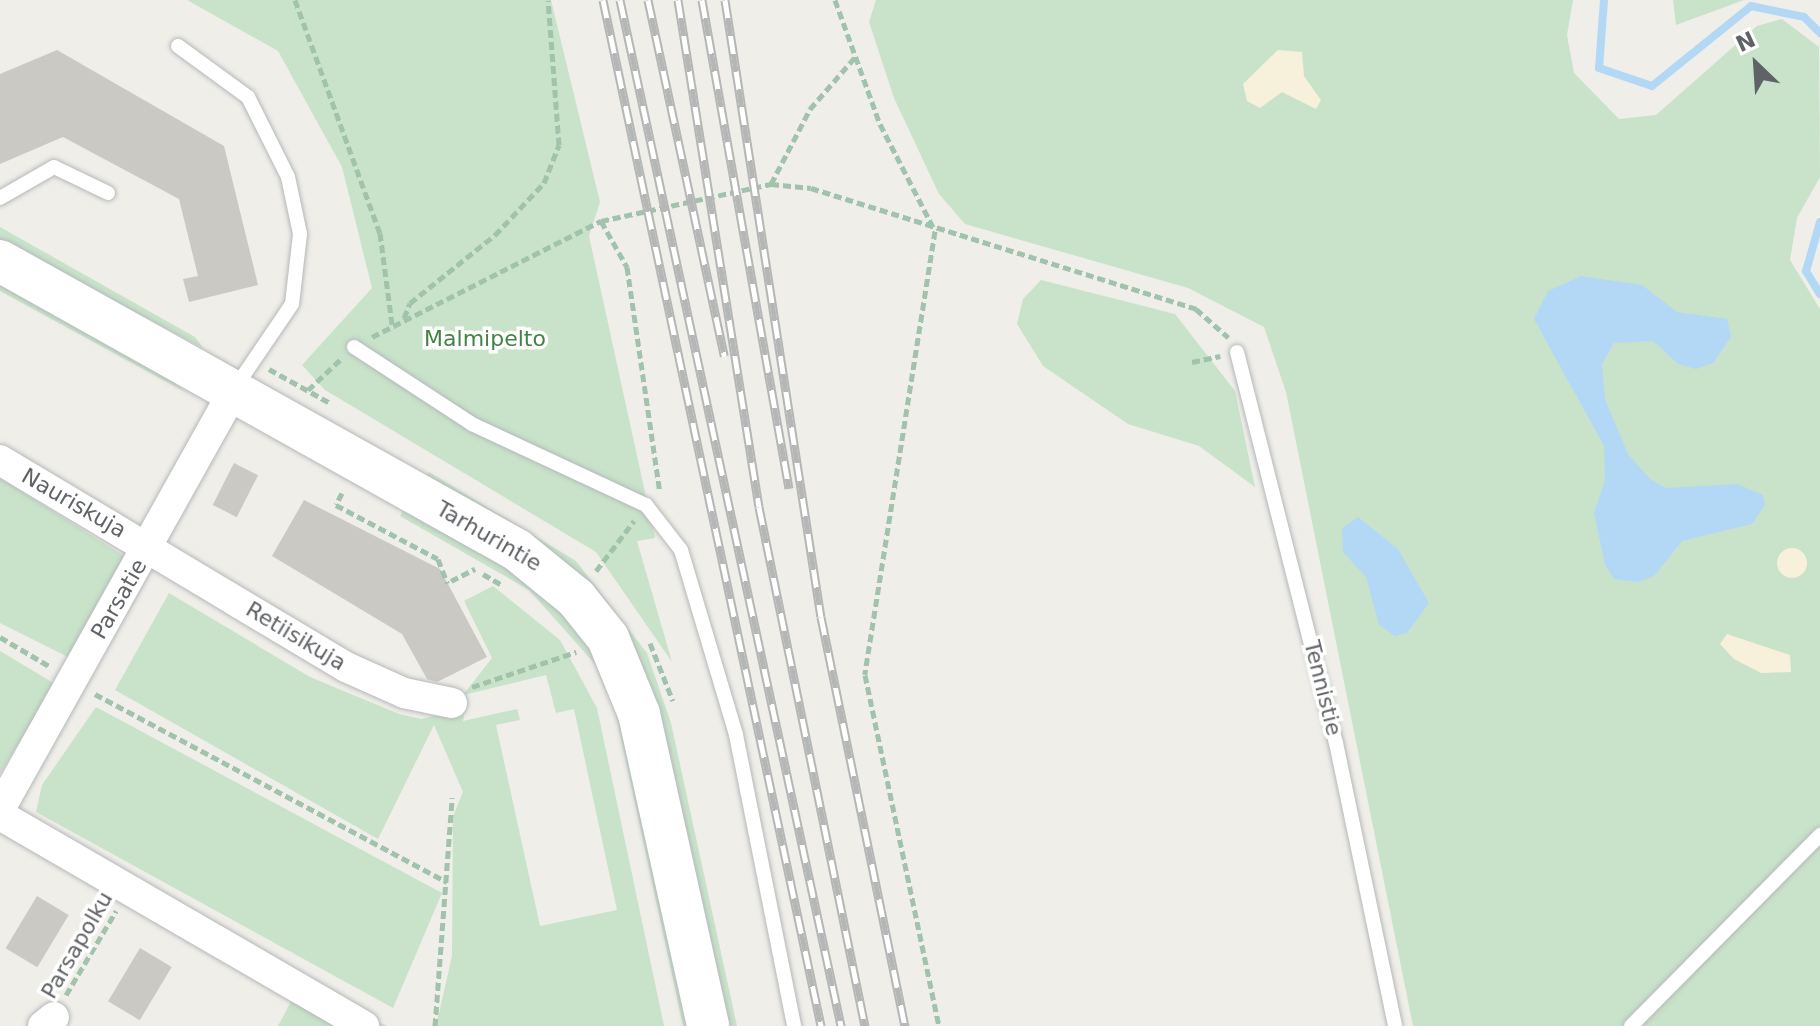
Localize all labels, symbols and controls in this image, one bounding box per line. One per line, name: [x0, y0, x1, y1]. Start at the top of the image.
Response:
north arrow: [1716, 24, 1796, 104]
text: N: [1732, 27, 1759, 57]
park label: Malmipelto: [424, 326, 546, 352]
street label: Nauriskuja: [17, 463, 131, 543]
street label: Tarhurintie: [432, 495, 546, 577]
street label: Parsatie: [86, 554, 152, 644]
street label: Retiisikuja: [241, 596, 351, 676]
street label: Tennistie: [1298, 638, 1348, 738]
street label: Parsapolku: [36, 887, 118, 1003]

